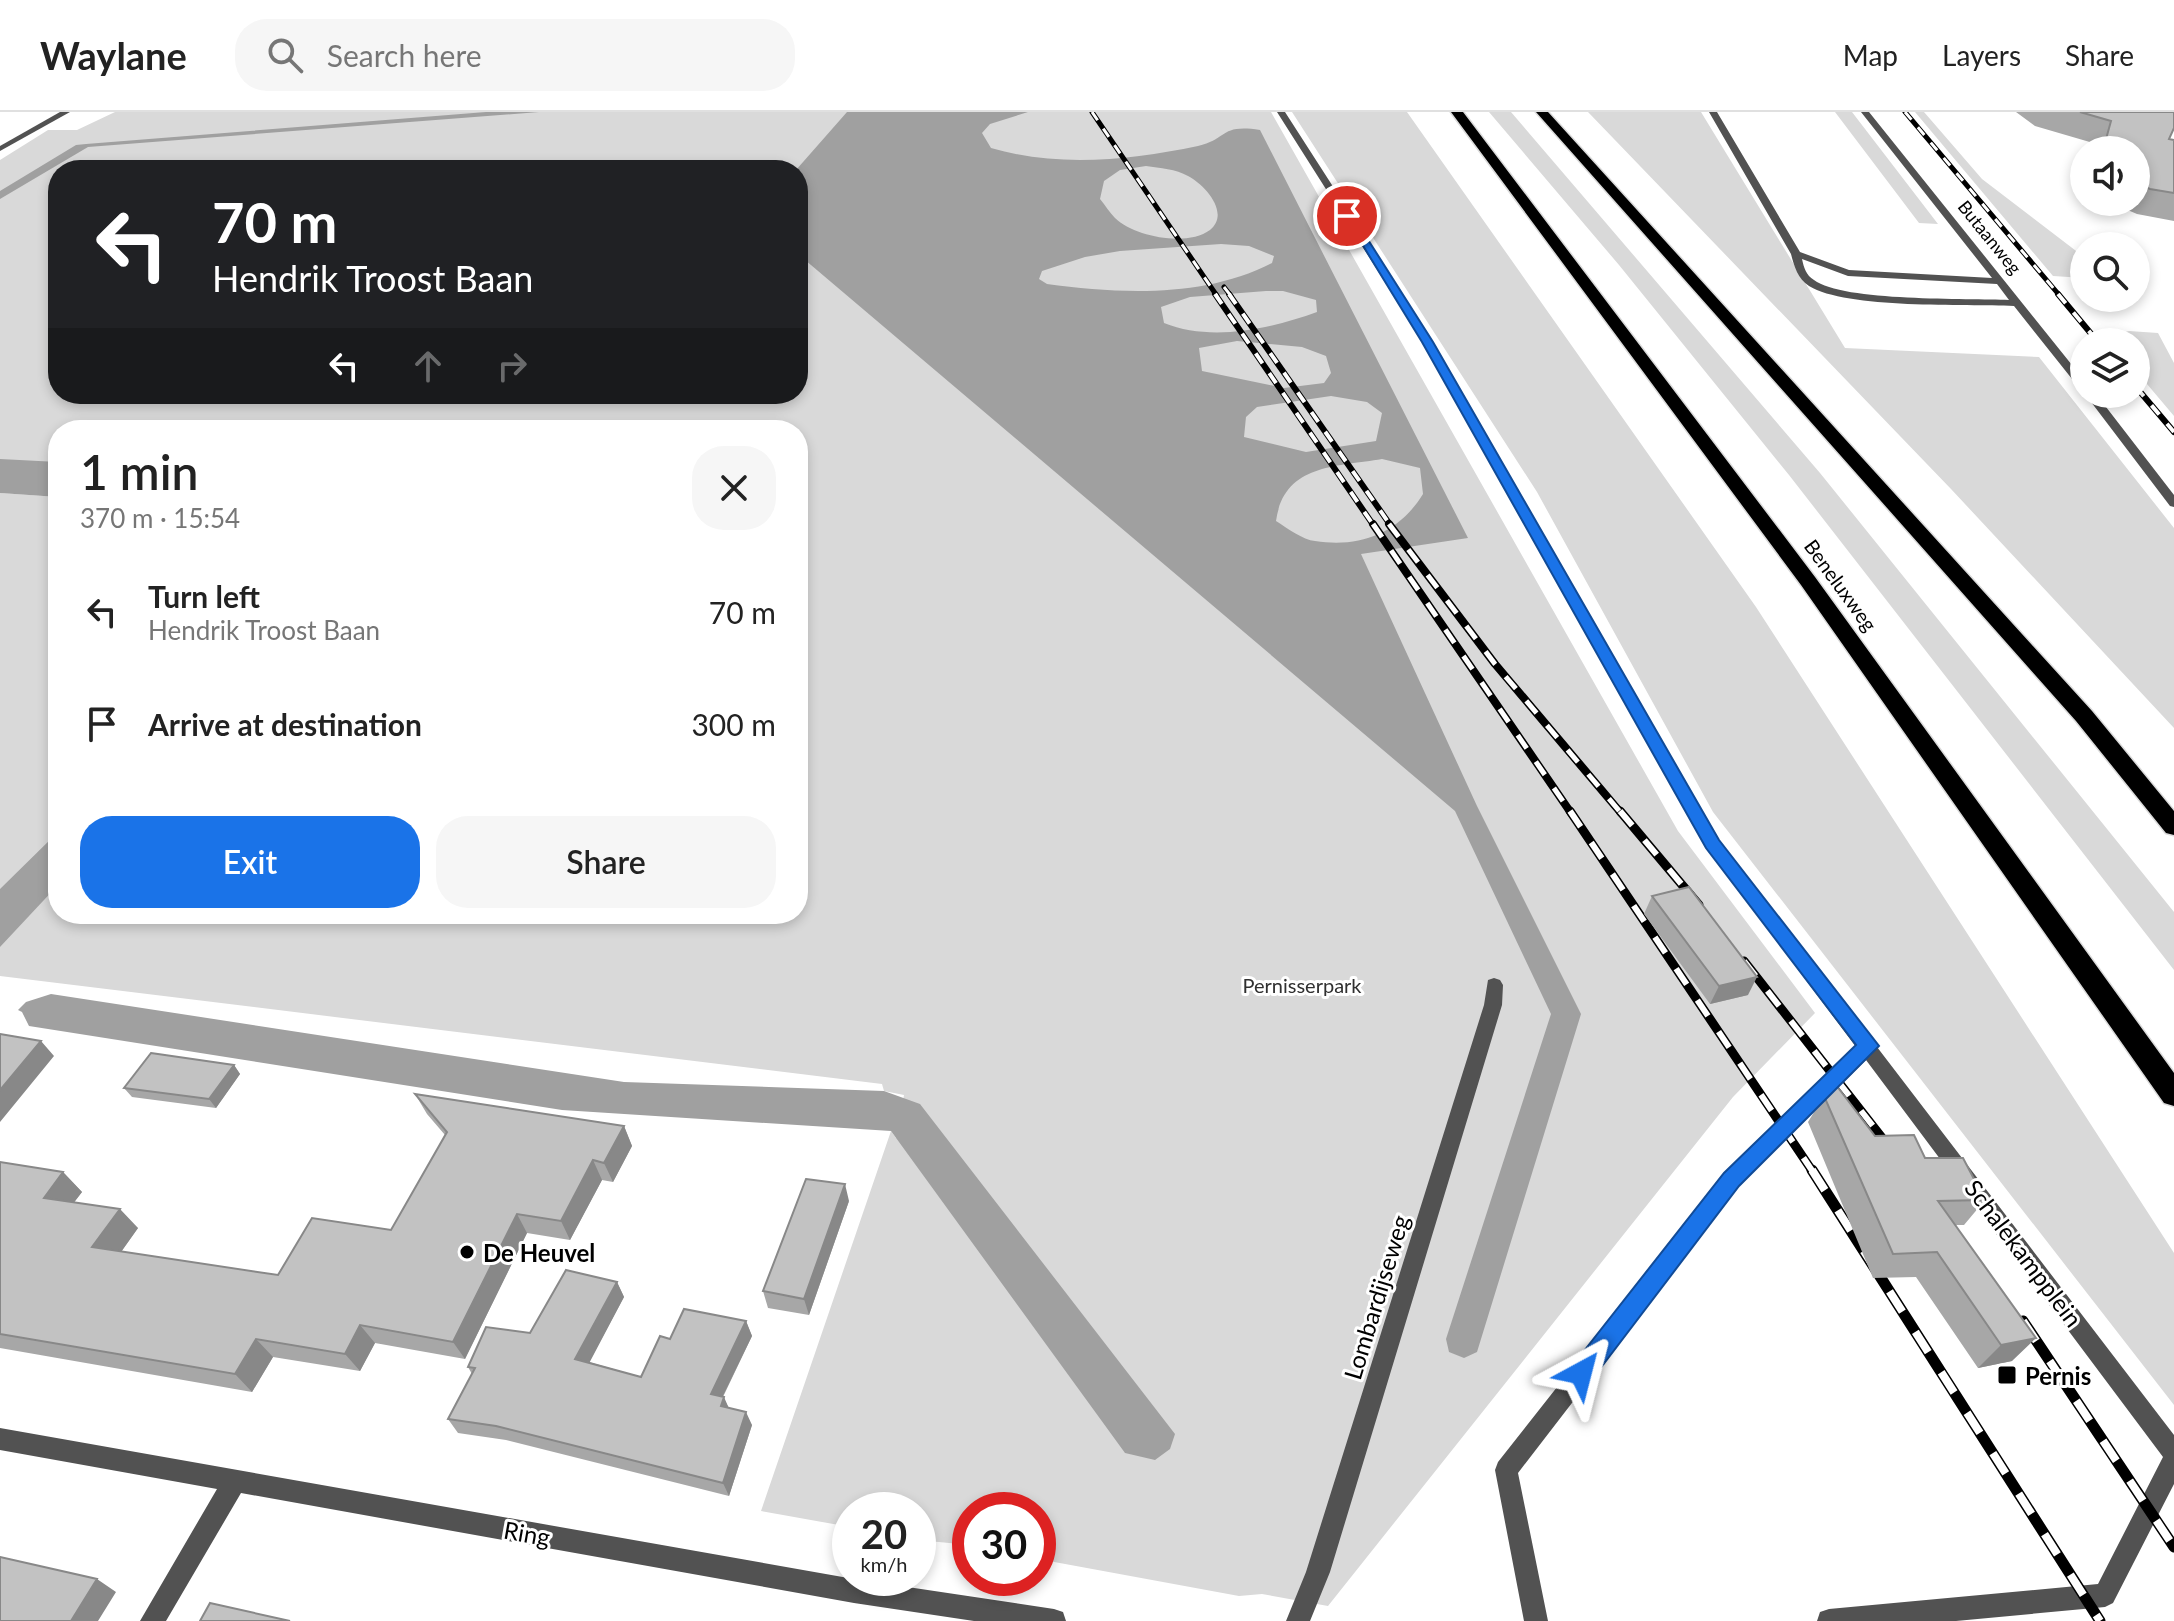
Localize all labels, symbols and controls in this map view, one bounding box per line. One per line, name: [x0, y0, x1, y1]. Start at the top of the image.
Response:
search box: [235, 19, 795, 91]
text: Waylane: [40, 32, 187, 78]
icon: search: [263, 33, 307, 77]
text: Search here: [327, 37, 482, 73]
text: Map: [1843, 38, 1898, 72]
text: Layers: [1942, 38, 2021, 72]
text: Share: [2065, 38, 2134, 72]
map controls: [2070, 136, 2150, 408]
button: sound: [2070, 136, 2150, 216]
pin: [1313, 182, 1381, 250]
text: 70 m: [212, 188, 337, 255]
icon: left: [80, 192, 184, 296]
icon: arrive: [1325, 194, 1369, 238]
street label: Butaanweg: [1954, 196, 2026, 278]
button: search: [2070, 232, 2150, 312]
text: Hendrik Troost Baan: [212, 256, 533, 300]
button: layers: [2070, 328, 2150, 408]
icon: left: [322, 344, 366, 388]
icon: ahead: [406, 344, 450, 388]
icon: right: [490, 344, 534, 388]
text: 1 min: [80, 443, 198, 500]
button: close: [692, 446, 776, 530]
text: 370 m · 15:54: [80, 502, 240, 534]
street label: Beneluxweg: [1800, 534, 1882, 636]
text: Turn left: [148, 578, 260, 614]
icon: left: [80, 590, 124, 634]
text: 70 m: [709, 594, 776, 630]
text: Hendrik Troost Baan: [148, 614, 380, 646]
icon: arrive: [80, 702, 124, 746]
text: Arrive at destination: [148, 706, 422, 742]
text: 300 m: [691, 706, 776, 742]
button: Exit: [80, 816, 420, 908]
button: Share: [436, 816, 776, 908]
park label: Pernisserpark: [1242, 973, 1362, 997]
street label: Schalekampplein: [1959, 1174, 2089, 1332]
street label: Lombardijseweg: [1337, 1211, 1415, 1383]
place label: De Heuvel: [483, 1238, 595, 1267]
marker: De Heuvel: [458, 1243, 476, 1261]
position arrow: [1539, 1331, 1623, 1415]
place label: Pernis: [2025, 1361, 2091, 1390]
marker: Pernis: [1996, 1364, 2018, 1386]
speed limit sign: 30: [952, 1492, 1056, 1596]
text: 20: [861, 1510, 907, 1558]
street label: Ring: [502, 1515, 552, 1551]
text: km/h: [861, 1552, 907, 1576]

